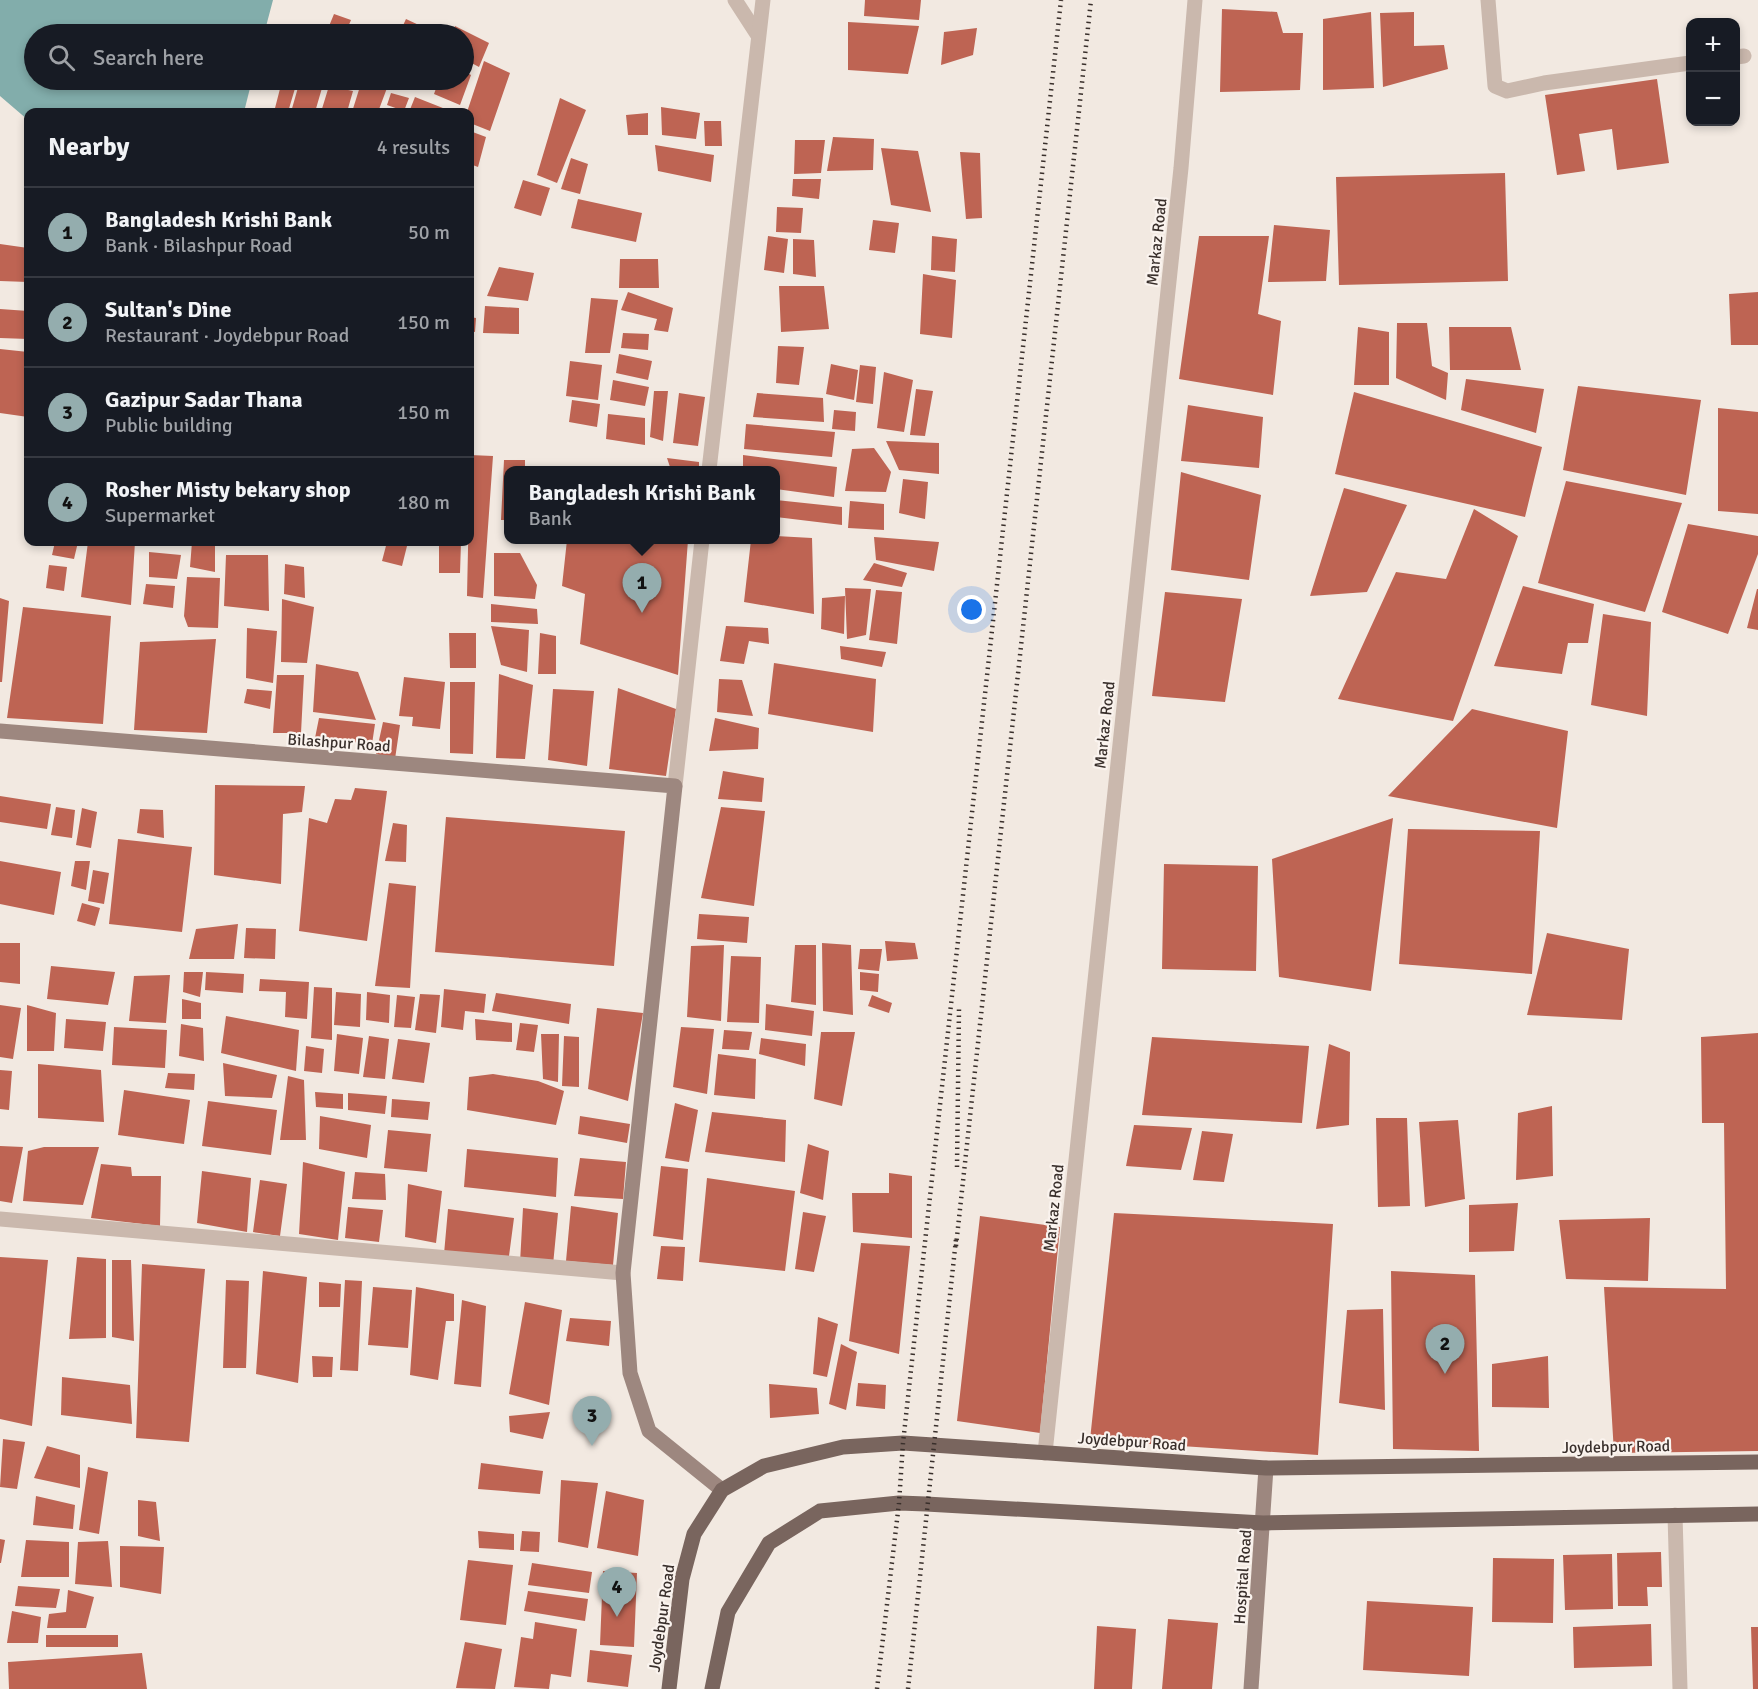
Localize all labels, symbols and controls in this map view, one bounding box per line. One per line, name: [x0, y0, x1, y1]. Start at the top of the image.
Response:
map controls: [1686, 18, 1740, 126]
button: +: [1686, 18, 1740, 72]
search box: [24, 24, 474, 90]
icon: search: [45, 41, 78, 74]
text: Search here: [93, 44, 204, 71]
button: −: [1686, 72, 1740, 126]
text: Nearby: [48, 131, 129, 163]
text: 4 results: [377, 135, 450, 160]
street label: Markaz Road: [1142, 197, 1172, 287]
text: Bangladesh Krishi Bank: [105, 206, 332, 233]
text: 1: [62, 220, 73, 245]
text: 50 m: [408, 220, 450, 245]
text: Bank · Bilashpur Road: [105, 233, 292, 258]
text: Sultan's Dine: [105, 296, 231, 323]
text: 2: [62, 310, 73, 335]
text: 150 m: [397, 310, 450, 335]
text: Restaurant · Joydebpur Road: [105, 323, 349, 348]
text: Gazipur Sadar Thana: [105, 386, 303, 413]
text: 3: [62, 400, 73, 425]
text: 150 m: [397, 400, 450, 425]
text: Public building: [105, 413, 233, 438]
popup: [504, 466, 780, 544]
text: Rosher Misty bekary shop: [105, 476, 351, 503]
text: Bangladesh Krishi Bank: [529, 479, 755, 506]
text: 4: [62, 490, 73, 515]
text: 180 m: [397, 490, 450, 515]
text: Supermarket: [105, 503, 215, 528]
text: Bank: [529, 506, 572, 531]
pin: 1: [622, 564, 662, 613]
your location: [957, 595, 986, 624]
street label: Markaz Road: [1090, 680, 1120, 770]
street label: Bilashpur Road: [287, 729, 391, 757]
street label: Markaz Road: [1039, 1163, 1069, 1253]
pin: 2: [1426, 1324, 1464, 1374]
pin: 3: [572, 1396, 612, 1446]
street label: Joydebpur Road: [1077, 1428, 1187, 1456]
street label: Joydebpur Road: [1562, 1436, 1670, 1458]
street label: Hospital Road: [1230, 1529, 1256, 1625]
street label: Joydebpur Road: [645, 1563, 679, 1673]
pin: 4: [598, 1568, 636, 1617]

